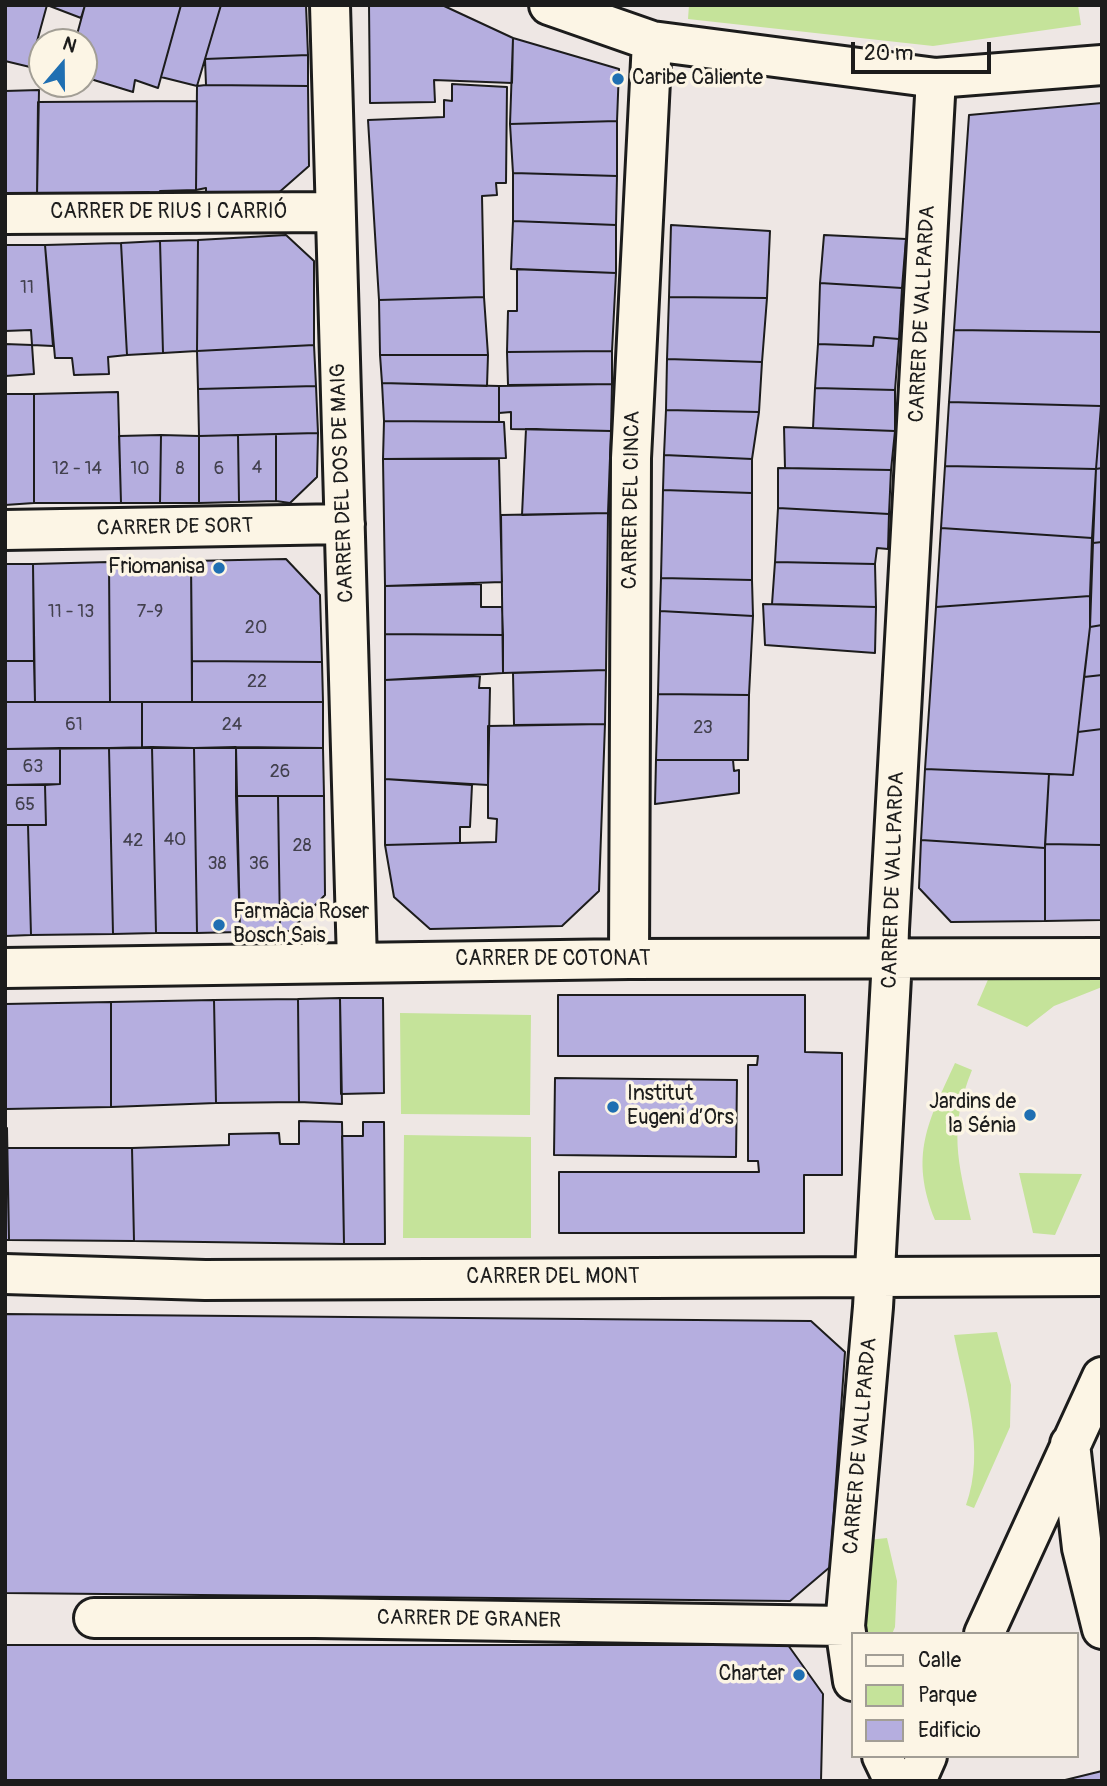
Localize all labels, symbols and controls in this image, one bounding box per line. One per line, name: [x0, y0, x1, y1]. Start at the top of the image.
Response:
north arrow: [28, 28, 98, 98]
scale bar: [855, 28, 995, 72]
text: N: [59, 32, 80, 59]
text: 20 m: [864, 40, 913, 67]
place label: Caribe Caliente: [632, 66, 763, 92]
marker: Caribe Caliente: [610, 71, 626, 87]
street label: CARRER DE RIUS I CARRIÓ: [50, 200, 288, 226]
street label: CARRER DE VALLPARDA: [905, 205, 941, 423]
house number: 11: [20, 277, 34, 299]
street label: CARRER DEL DOS DE MAIG: [326, 363, 360, 603]
street label: CARRER DEL CINCA: [618, 410, 646, 590]
house number: 4: [252, 457, 262, 479]
house number: 12 - 14: [52, 458, 102, 480]
house number: 10: [130, 458, 150, 480]
house number: 8: [175, 458, 185, 480]
house number: 6: [214, 458, 224, 480]
street label: CARRER DE SORT: [97, 514, 253, 542]
place label: Friomanisa: [108, 555, 205, 581]
marker: Friomanisa: [211, 560, 227, 576]
house number: 11 - 13: [48, 601, 94, 623]
house number: 7-9: [137, 601, 163, 623]
house number: 20: [245, 617, 267, 639]
house number: 22: [247, 671, 267, 693]
house number: 61: [65, 714, 83, 736]
house number: 24: [222, 714, 242, 736]
house number: 23: [693, 717, 713, 739]
house number: 63: [23, 756, 43, 778]
house number: 26: [270, 761, 290, 783]
street label: CARRER DE VALLPARDA: [878, 771, 910, 989]
house number: 65: [15, 794, 35, 816]
house number: 40: [164, 829, 186, 851]
house number: 42: [123, 830, 143, 852]
house number: 28: [292, 835, 312, 857]
house number: 38: [207, 853, 227, 875]
house number: 36: [249, 853, 269, 875]
place label: Farmàcia Roser Bosch Sais: [233, 900, 369, 950]
marker: Farmàcia Roser Bosch Sais: [211, 917, 227, 933]
street label: CARRER DE COTONAT: [455, 947, 651, 973]
place label: Institut Eugeni d’Ors: [627, 1082, 734, 1132]
place label: Jardins de la Sénia: [929, 1090, 1016, 1140]
marker: Institut Eugeni d’Ors: [605, 1099, 621, 1115]
marker: Jardins de la Sénia: [1022, 1107, 1038, 1123]
street label: CARRER DEL MONT: [466, 1265, 640, 1291]
street label: CARRER DE VALLPARDA: [839, 1337, 883, 1555]
street label: CARRER DE GRANER: [377, 1606, 561, 1634]
legend: [852, 1632, 1079, 1758]
text: Calle: [918, 1647, 961, 1674]
place label: Charter: [719, 1662, 785, 1688]
marker: Charter: [791, 1667, 807, 1683]
text: Parque: [918, 1682, 977, 1709]
text: Edificio: [918, 1717, 981, 1744]

